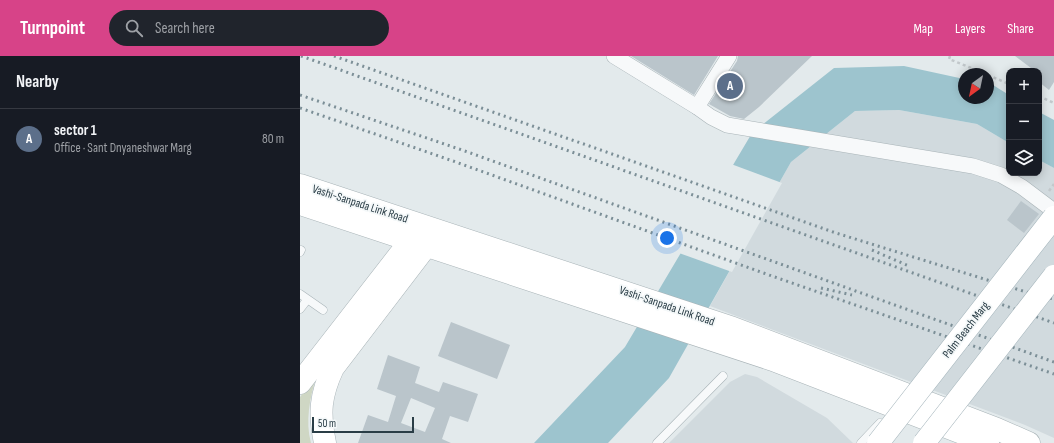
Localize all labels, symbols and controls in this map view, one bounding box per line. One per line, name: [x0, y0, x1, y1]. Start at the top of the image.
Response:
search box: [109, 10, 389, 46]
text: Turnpoint: [20, 17, 85, 40]
icon: search: [123, 17, 145, 39]
text: Search here: [155, 19, 215, 38]
text: Map: [913, 20, 933, 37]
text: Layers: [955, 20, 985, 37]
text: Share: [1007, 20, 1034, 37]
north arrow: [958, 68, 994, 104]
map controls: [1006, 68, 1042, 176]
button: +: [1006, 68, 1042, 104]
pin: A: [717, 71, 743, 101]
text: Nearby: [16, 72, 59, 92]
button: −: [1006, 104, 1042, 140]
text: sector 1: [54, 121, 97, 140]
text: A: [26, 131, 32, 147]
text: 80 m: [262, 131, 284, 147]
text: Office · Sant Dnyaneshwar Marg: [54, 140, 192, 156]
button: layers: [1006, 140, 1042, 176]
street label: Vashi-Sanpada Link Road: [310, 181, 410, 227]
your location: [657, 228, 677, 248]
street label: Vashi-Sanpada Link Road: [617, 283, 717, 329]
street label: Palm Beach Marg: [939, 299, 993, 361]
scale bar: [312, 415, 414, 434]
text: 50 m: [318, 417, 336, 430]

